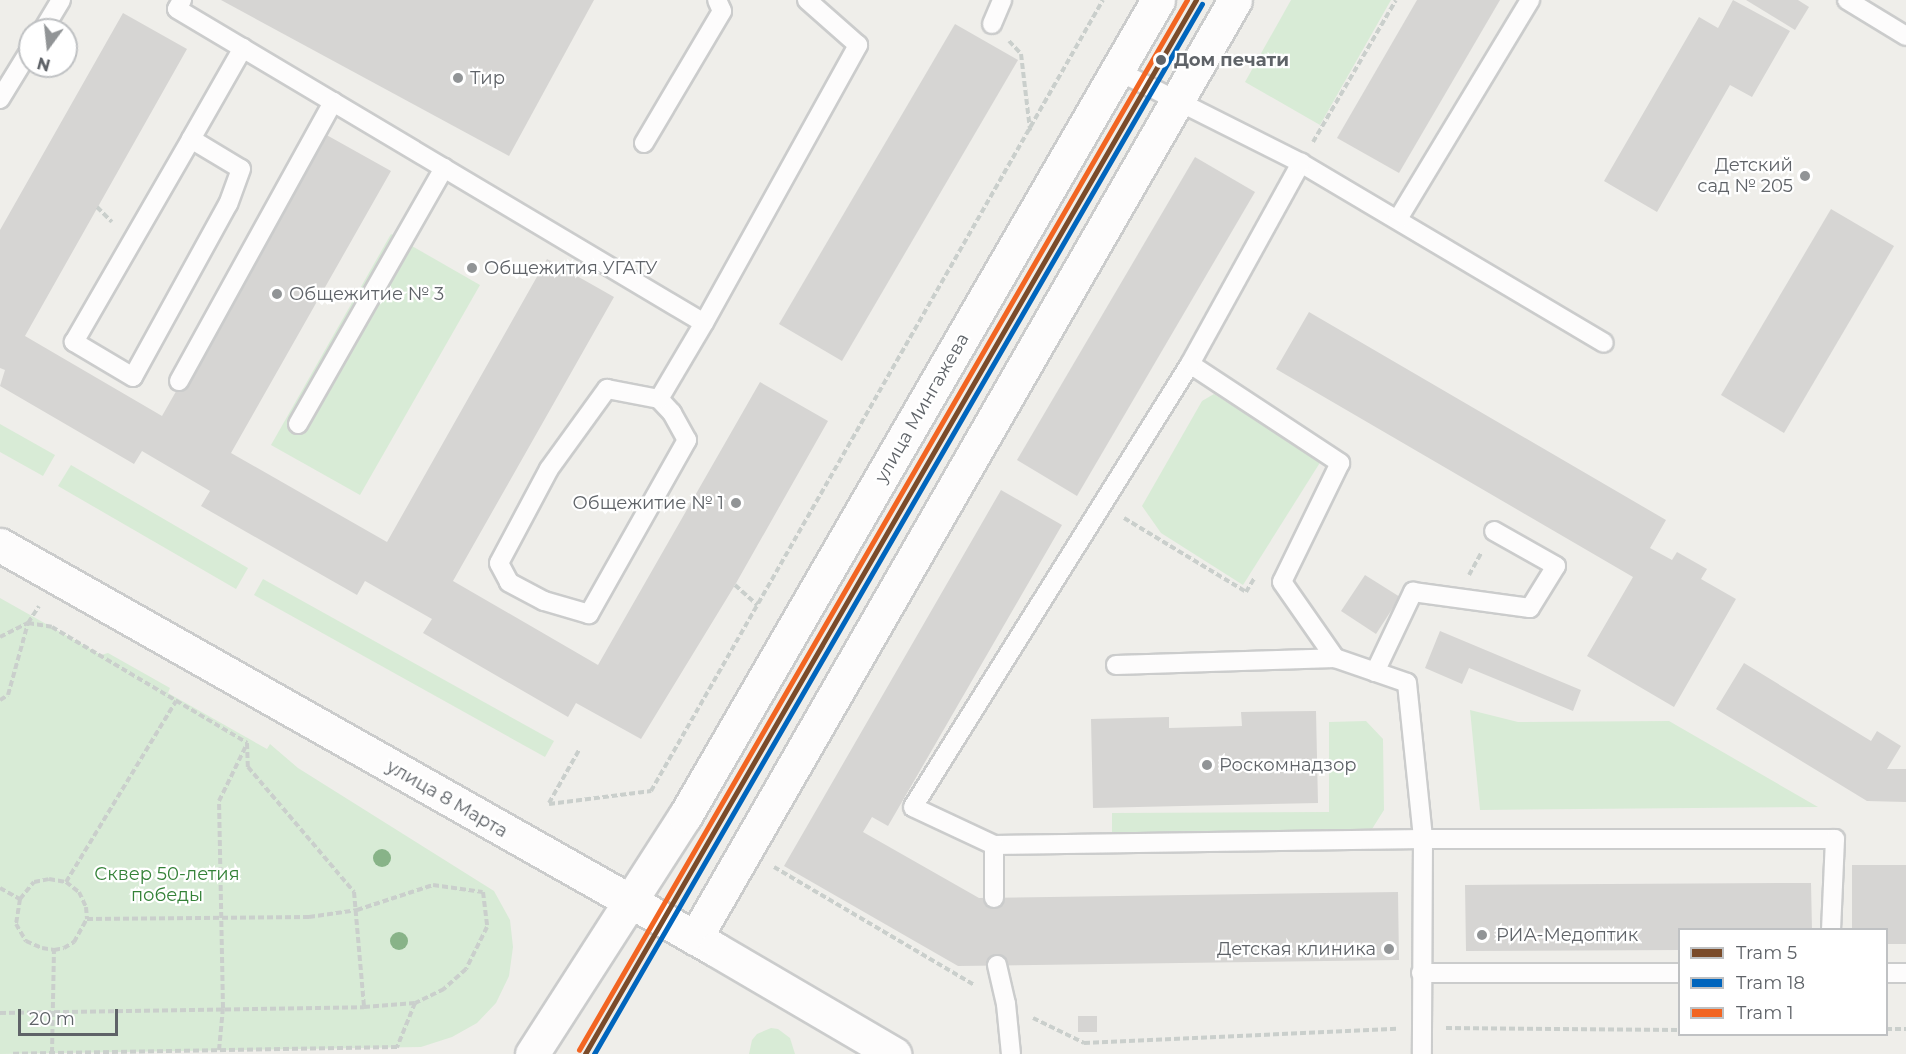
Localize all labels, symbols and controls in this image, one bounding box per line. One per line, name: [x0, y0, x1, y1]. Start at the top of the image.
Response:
north arrow: [18, 18, 78, 78]
place label: Дом печати: [1174, 49, 1289, 71]
marker: Дом печати: [1152, 51, 1170, 69]
text: N: [35, 53, 52, 75]
place label: Тир: [470, 67, 505, 89]
marker: Тир: [451, 71, 465, 85]
place label: Детский сад № 205: [1697, 155, 1793, 198]
marker: Детский сад № 205: [1798, 169, 1812, 183]
place label: Общежития УГАТУ: [484, 257, 657, 279]
marker: Общежития УГАТУ: [465, 261, 479, 275]
place label: Общежитие № 3: [289, 283, 444, 305]
marker: Общежитие № 3: [270, 287, 284, 301]
street label: улица Мингажева: [870, 329, 974, 487]
place label: Общежитие № 1: [572, 492, 724, 514]
marker: Общежитие № 1: [729, 496, 743, 510]
place label: Роскомнадзор: [1219, 754, 1357, 776]
street label: улица 8 Марта: [383, 756, 511, 842]
marker: Роскомнадзор: [1200, 758, 1214, 772]
park label: Сквер 50-летия победы: [94, 864, 240, 906]
place label: РИА-Медоптик: [1496, 924, 1638, 946]
marker: РИА-Медоптик: [1473, 926, 1491, 944]
legend: [1678, 928, 1888, 1036]
place label: Детская клиника: [1217, 938, 1376, 960]
marker: Детская клиника: [1380, 940, 1398, 958]
text: Tram 5: [1736, 942, 1797, 964]
text: Tram 18: [1736, 972, 1805, 994]
scale bar: [21, 997, 122, 1035]
text: Tram 1: [1736, 1002, 1794, 1024]
text: 20 m: [29, 1008, 75, 1030]

